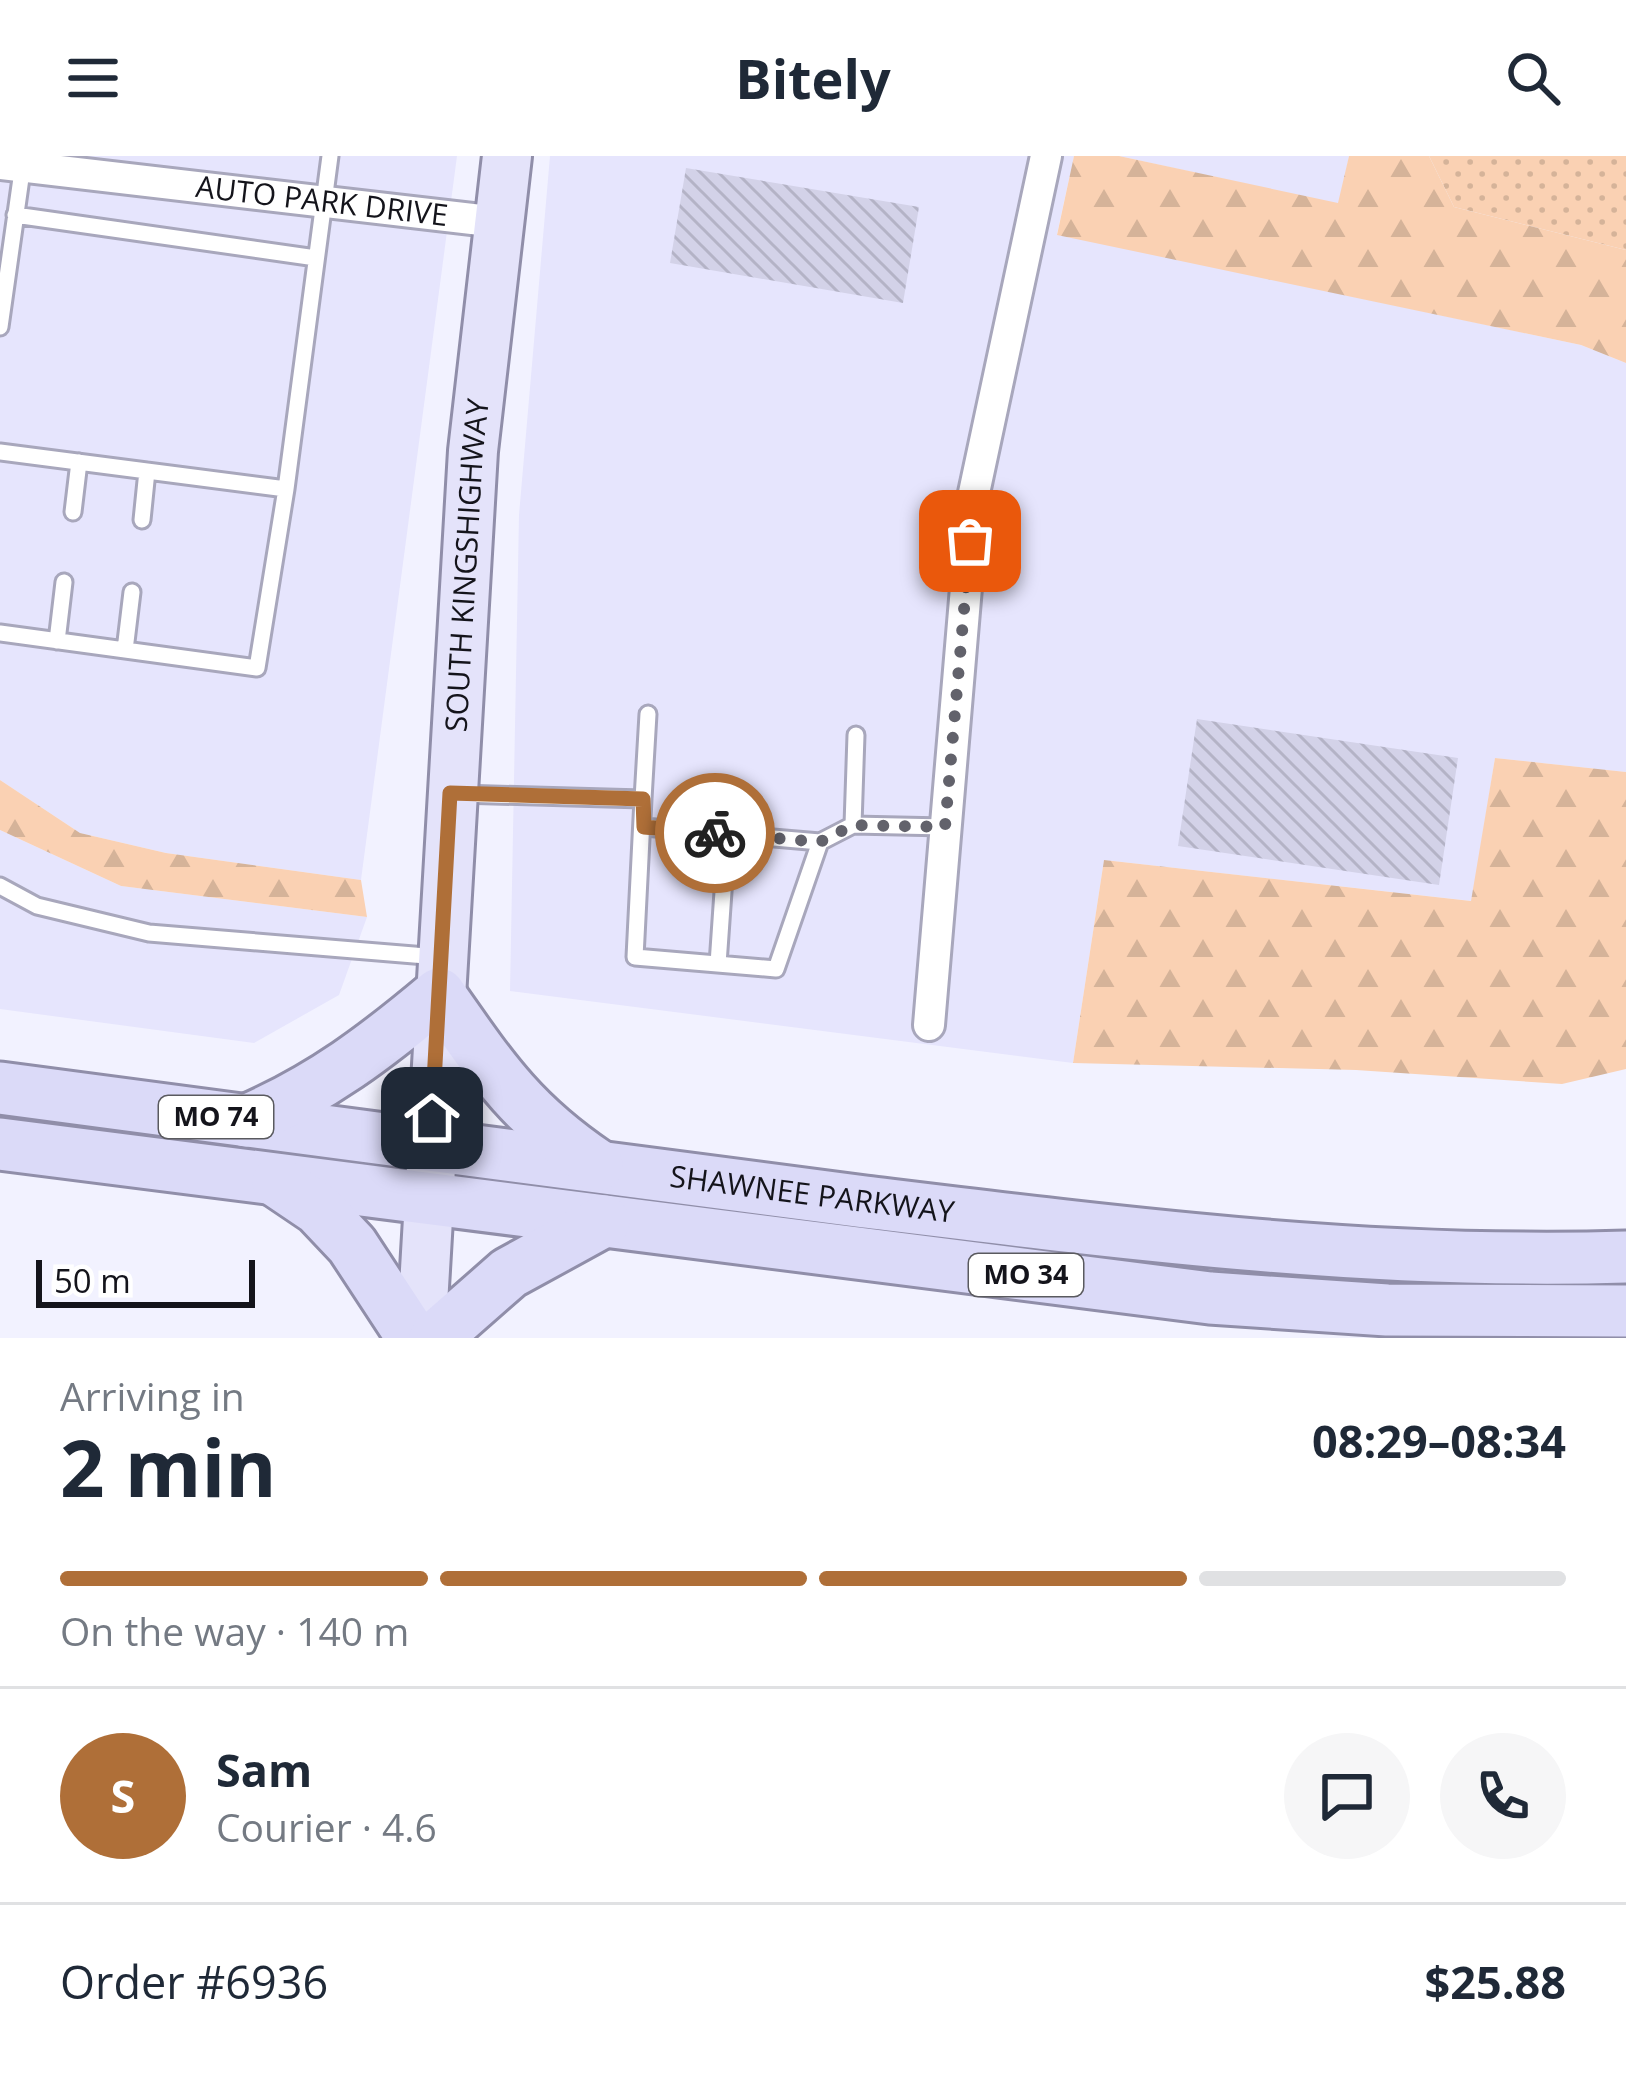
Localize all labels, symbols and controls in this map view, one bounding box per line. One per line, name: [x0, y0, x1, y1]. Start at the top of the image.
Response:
text: Bitely: [735, 41, 891, 115]
icon: menu: [60, 45, 126, 111]
icon: search: [1500, 45, 1566, 111]
street label: AUTO PARK DRIVE: [194, 165, 450, 235]
street label: SOUTH KINGSHIGHWAY: [435, 396, 498, 733]
pin: [919, 490, 1021, 592]
icon: bag: [937, 508, 1003, 574]
courier: [655, 773, 775, 893]
icon: bike: [682, 800, 748, 866]
pin: [381, 1067, 483, 1169]
icon: home: [399, 1085, 465, 1151]
road number: MO 74: [159, 1096, 273, 1138]
street label: SHAWNEE PARKWAY: [668, 1155, 957, 1232]
scale bar: [36, 1254, 255, 1307]
road number: MO 34: [969, 1254, 1083, 1296]
text: 50 m: [54, 1258, 131, 1303]
text: Arriving in: [60, 1369, 245, 1422]
text: 08:29–08:34: [1312, 1410, 1566, 1471]
text: 2 min: [60, 1414, 277, 1520]
text: On the way · 140 m: [60, 1604, 409, 1657]
button: chat: [1284, 1733, 1410, 1859]
button: phone: [1440, 1733, 1566, 1859]
text: Sam: [216, 1739, 312, 1800]
text: S: [111, 1765, 135, 1826]
text: Courier · 4.6: [216, 1800, 437, 1853]
text: Order #6936: [60, 1951, 328, 2012]
text: $25.88: [1425, 1951, 1566, 2012]

